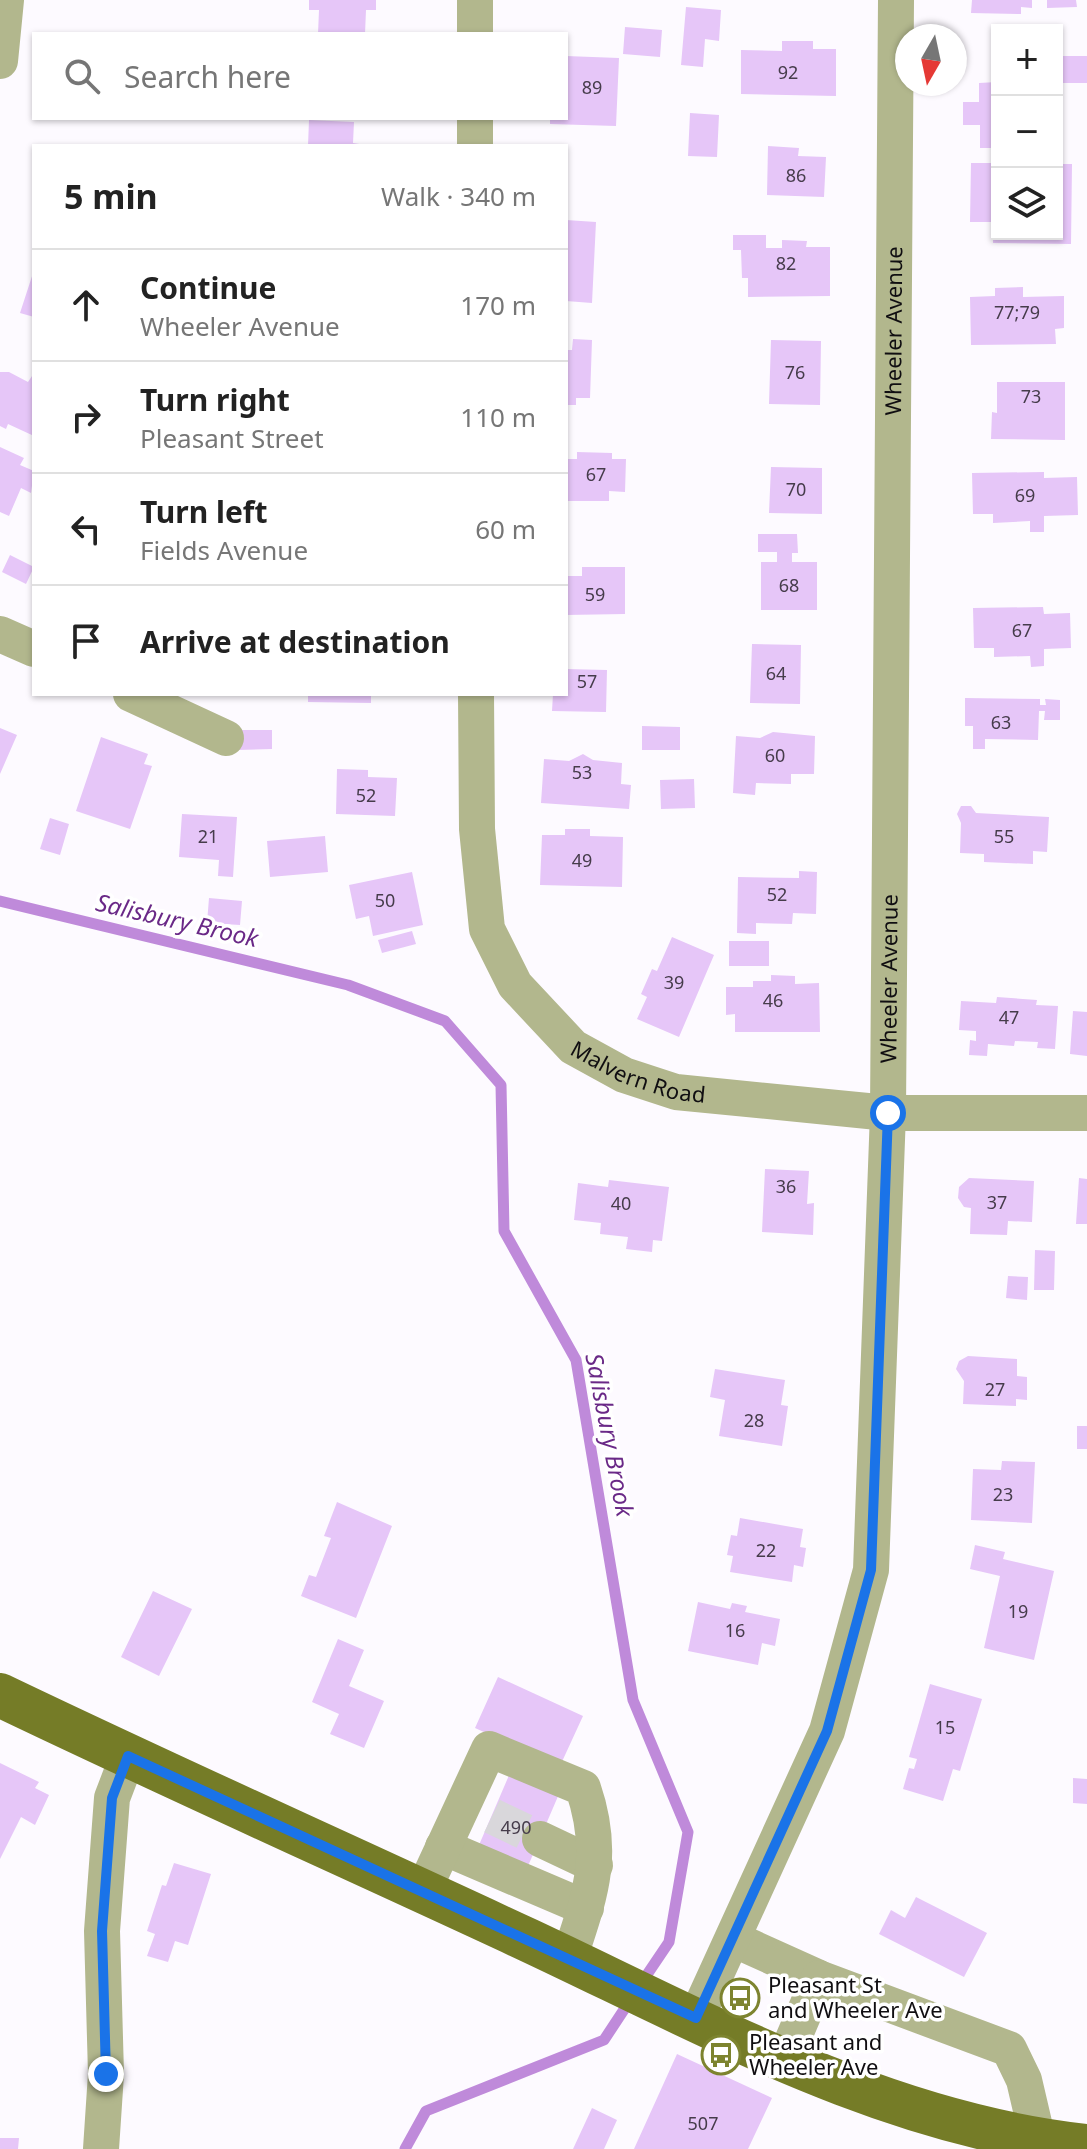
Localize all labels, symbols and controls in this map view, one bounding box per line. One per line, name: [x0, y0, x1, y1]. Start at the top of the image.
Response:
north arrow: [895, 24, 967, 96]
map controls: [991, 24, 1063, 240]
button: +: [991, 24, 1063, 96]
search box: [32, 32, 568, 120]
icon: search: [60, 54, 104, 98]
text: Search here: [124, 56, 291, 97]
house number: 92: [778, 60, 798, 84]
house number: 89: [582, 75, 602, 99]
button: −: [991, 96, 1063, 168]
house number: 86: [786, 163, 806, 187]
button: layers: [991, 168, 1063, 240]
text: 5 min: [64, 173, 158, 219]
text: Walk · 340 m: [381, 178, 536, 214]
street label: Wheeler Avenue: [877, 246, 908, 415]
house number: 82: [776, 251, 796, 275]
text: Continue: [140, 267, 276, 308]
icon: ahead: [64, 283, 108, 327]
text: 170 m: [460, 287, 536, 323]
house number: 77;79: [994, 300, 1040, 324]
text: Wheeler Avenue: [140, 308, 340, 344]
house number: 76: [785, 360, 805, 384]
text: Turn right: [140, 379, 290, 420]
house number: 73: [1021, 384, 1041, 408]
icon: right: [64, 395, 108, 439]
text: 110 m: [460, 399, 536, 435]
text: Pleasant Street: [140, 420, 324, 456]
house number: 67: [586, 462, 606, 486]
house number: 70: [786, 477, 806, 501]
house number: 69: [1015, 483, 1035, 507]
text: Turn left: [140, 491, 268, 532]
icon: left: [64, 507, 108, 551]
text: 60 m: [475, 511, 536, 547]
text: Fields Avenue: [140, 532, 308, 568]
house number: 68: [779, 573, 799, 597]
house number: 59: [585, 582, 605, 606]
house number: 67: [1012, 618, 1032, 642]
icon: arrive: [64, 619, 108, 663]
text: Arrive at destination: [140, 621, 450, 662]
house number: 64: [766, 661, 786, 685]
house number: 57: [577, 669, 597, 693]
house number: 63: [991, 710, 1011, 734]
house number: 60: [765, 743, 785, 767]
house number: 53: [572, 760, 592, 784]
house number: 52: [356, 783, 376, 807]
house number: 21: [198, 824, 218, 848]
house number: 55: [994, 824, 1014, 848]
house number: 49: [572, 848, 592, 872]
house number: 52: [767, 882, 787, 906]
water label: Salisbury Brook: [93, 885, 263, 955]
house number: 50: [375, 888, 395, 912]
street label: Wheeler Avenue: [872, 894, 904, 1063]
house number: 39: [664, 970, 684, 994]
house number: 46: [763, 988, 783, 1012]
house number: 47: [999, 1005, 1019, 1029]
street label: Malvern Road: [566, 1033, 707, 1109]
route start: [870, 1095, 906, 1131]
house number: 36: [776, 1174, 796, 1198]
house number: 37: [987, 1190, 1007, 1214]
house number: 40: [611, 1191, 631, 1215]
water label: Salisbury Brook: [578, 1350, 643, 1520]
house number: 27: [985, 1377, 1005, 1401]
house number: 28: [744, 1408, 764, 1432]
house number: 23: [993, 1482, 1013, 1506]
house number: 22: [756, 1538, 776, 1562]
house number: 19: [1008, 1599, 1028, 1623]
house number: 16: [725, 1618, 745, 1642]
house number: 15: [935, 1715, 955, 1739]
house number: 490: [501, 1815, 531, 1839]
place label: Pleasant St and Wheeler Ave: [768, 1969, 943, 2024]
bus stop icon: Pleasant St and Wheeler Ave: [719, 1977, 761, 2019]
place label: Pleasant and Wheeler Ave: [749, 2026, 882, 2081]
bus stop icon: Pleasant and Wheeler Ave: [700, 2034, 742, 2076]
route end: [88, 2056, 124, 2092]
house number: 507: [688, 2111, 718, 2135]

